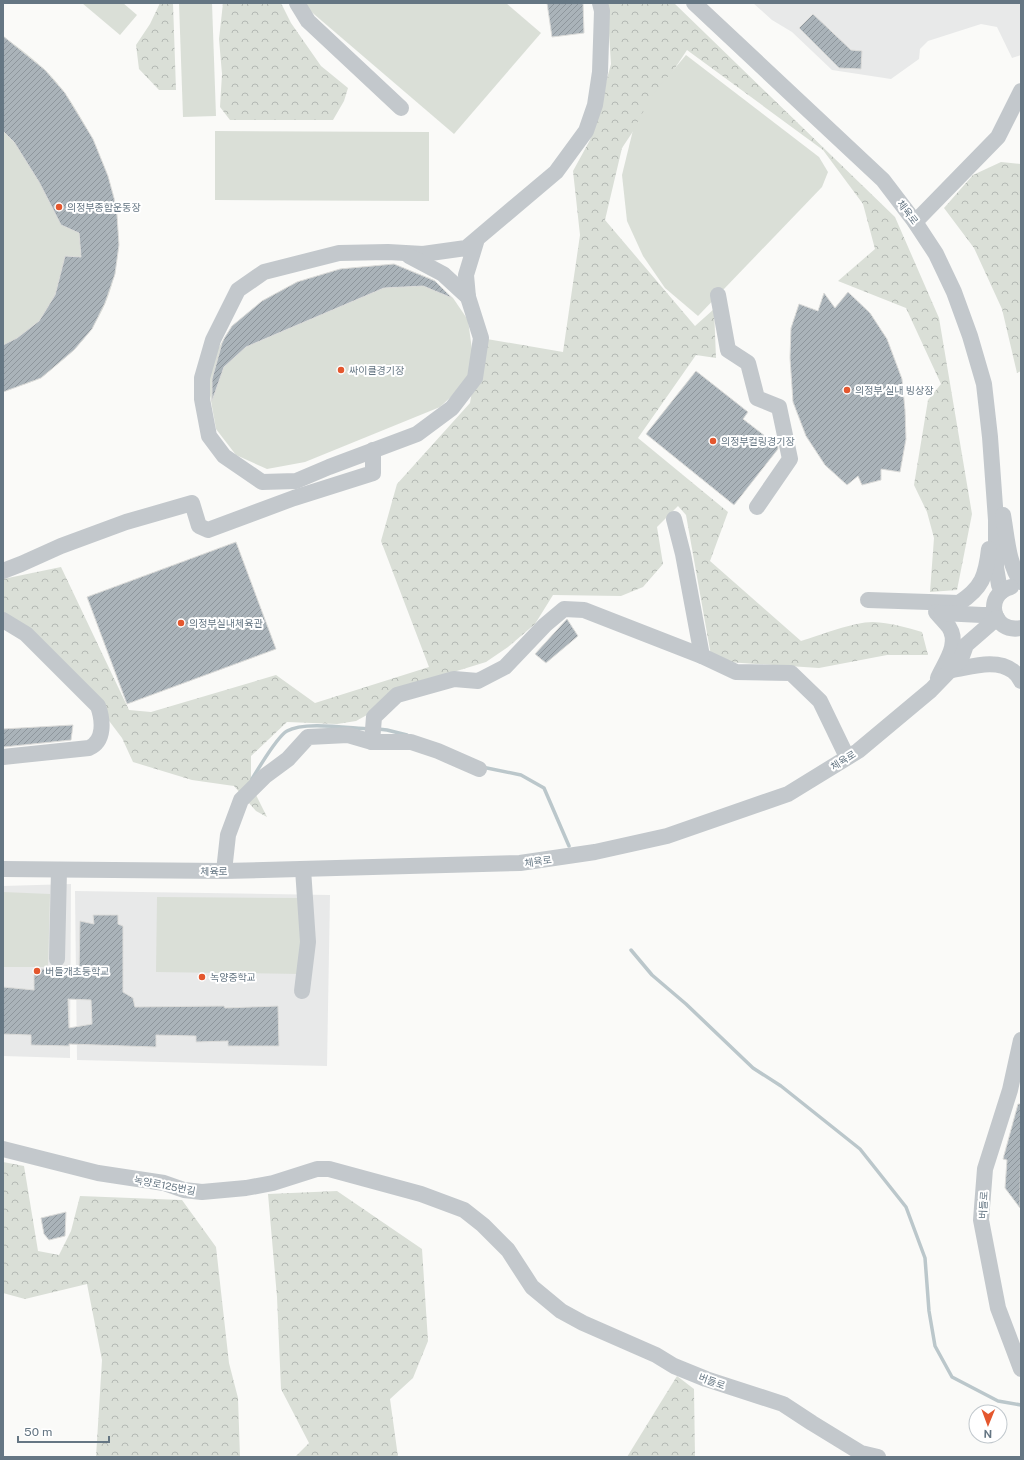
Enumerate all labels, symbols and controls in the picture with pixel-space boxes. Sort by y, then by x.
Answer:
street label: 체육로 [895,197,921,227]
place label: 의정부종합운동장 [67,201,141,213]
marker: 의정부종합운동장 [54,202,64,212]
place label: 싸이클경기장 [349,364,404,376]
marker: 싸이클경기장 [336,365,346,375]
place label: 의정부 실내 빙상장 [855,384,933,396]
marker: 의정부 실내 빙상장 [842,385,852,395]
place label: 의정부컬링경기장 [721,435,795,447]
marker: 의정부컬링경기장 [708,436,718,446]
place label: 의정부실내체육관 [189,617,263,629]
marker: 의정부실내체육관 [176,618,186,628]
street label: 체육로 [828,748,858,772]
street label: 체육로 [523,853,553,869]
street label: 체육로 [200,865,228,877]
place label: 버들개초등학교 [45,965,109,977]
marker: 버들개초등학교 [32,966,42,976]
place label: 녹양중학교 [210,971,256,983]
marker: 녹양중학교 [197,972,207,982]
street label: 녹양로125번길 [133,1173,197,1197]
street label: 버들로 [976,1191,990,1219]
street label: 버들로 [697,1371,727,1391]
north arrow [968,1404,1008,1444]
scale bar [18,1418,109,1444]
text: 50 m [24,1425,52,1439]
text: N [983,1428,992,1440]

